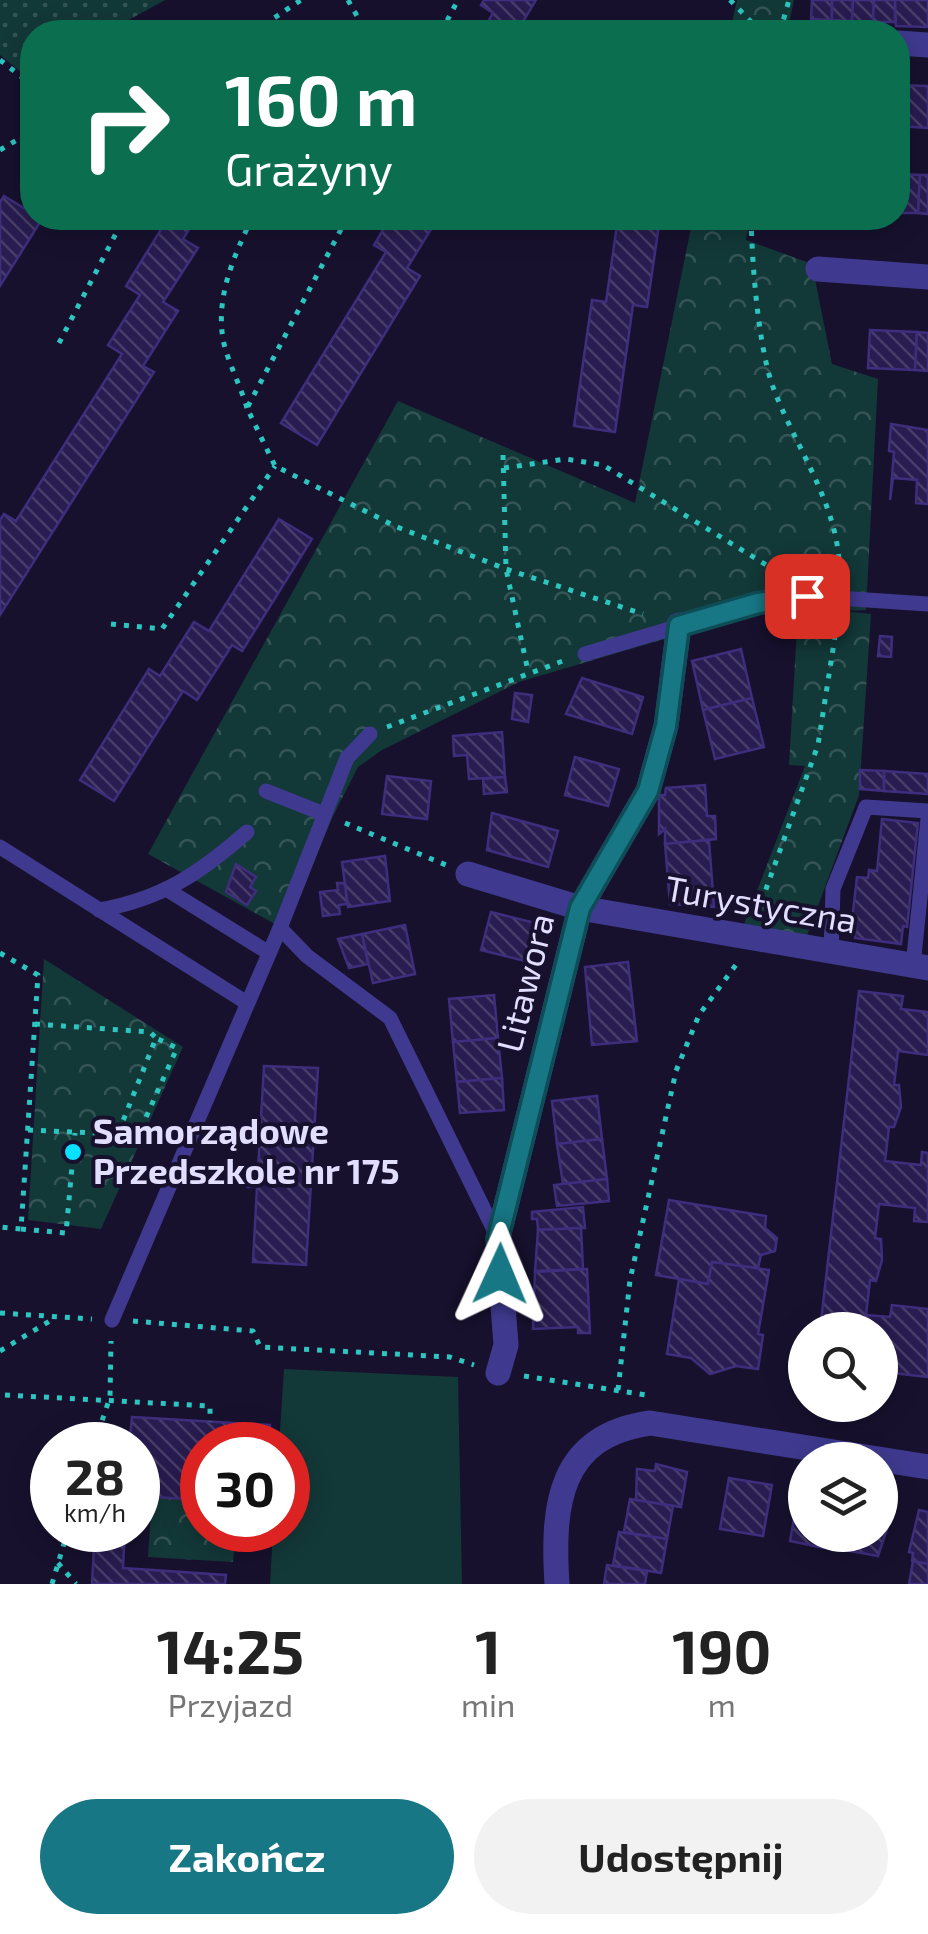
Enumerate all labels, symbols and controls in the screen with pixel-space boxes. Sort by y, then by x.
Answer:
text: 160 m [225,56,418,140]
icon: right [60,60,190,190]
text: Grażyny [225,141,393,195]
pin [765,554,850,639]
icon: arrive [780,569,835,624]
street label: Turystyczna [662,866,860,941]
street label: Litawora [487,909,562,1056]
place label: Samorządowe Przedszkole nr 175 [93,1109,400,1191]
marker: Samorządowe Przedszkole nr 175 [62,1141,84,1163]
position arrow [448,1222,552,1326]
map controls [788,1312,898,1552]
button: search [788,1312,898,1422]
speed limit sign: 30 [180,1422,310,1552]
button: layers [788,1442,898,1552]
text: 28 [65,1445,125,1505]
text: km/h [64,1497,126,1527]
text: 14:25 [157,1614,304,1686]
text: 1 [475,1614,501,1686]
text: 190 [672,1614,771,1686]
text: Przyjazd [168,1685,293,1723]
text: min [461,1685,515,1723]
text: m [708,1685,736,1723]
button: Zakończ [40,1799,454,1914]
button: Udostępnij [474,1799,888,1914]

